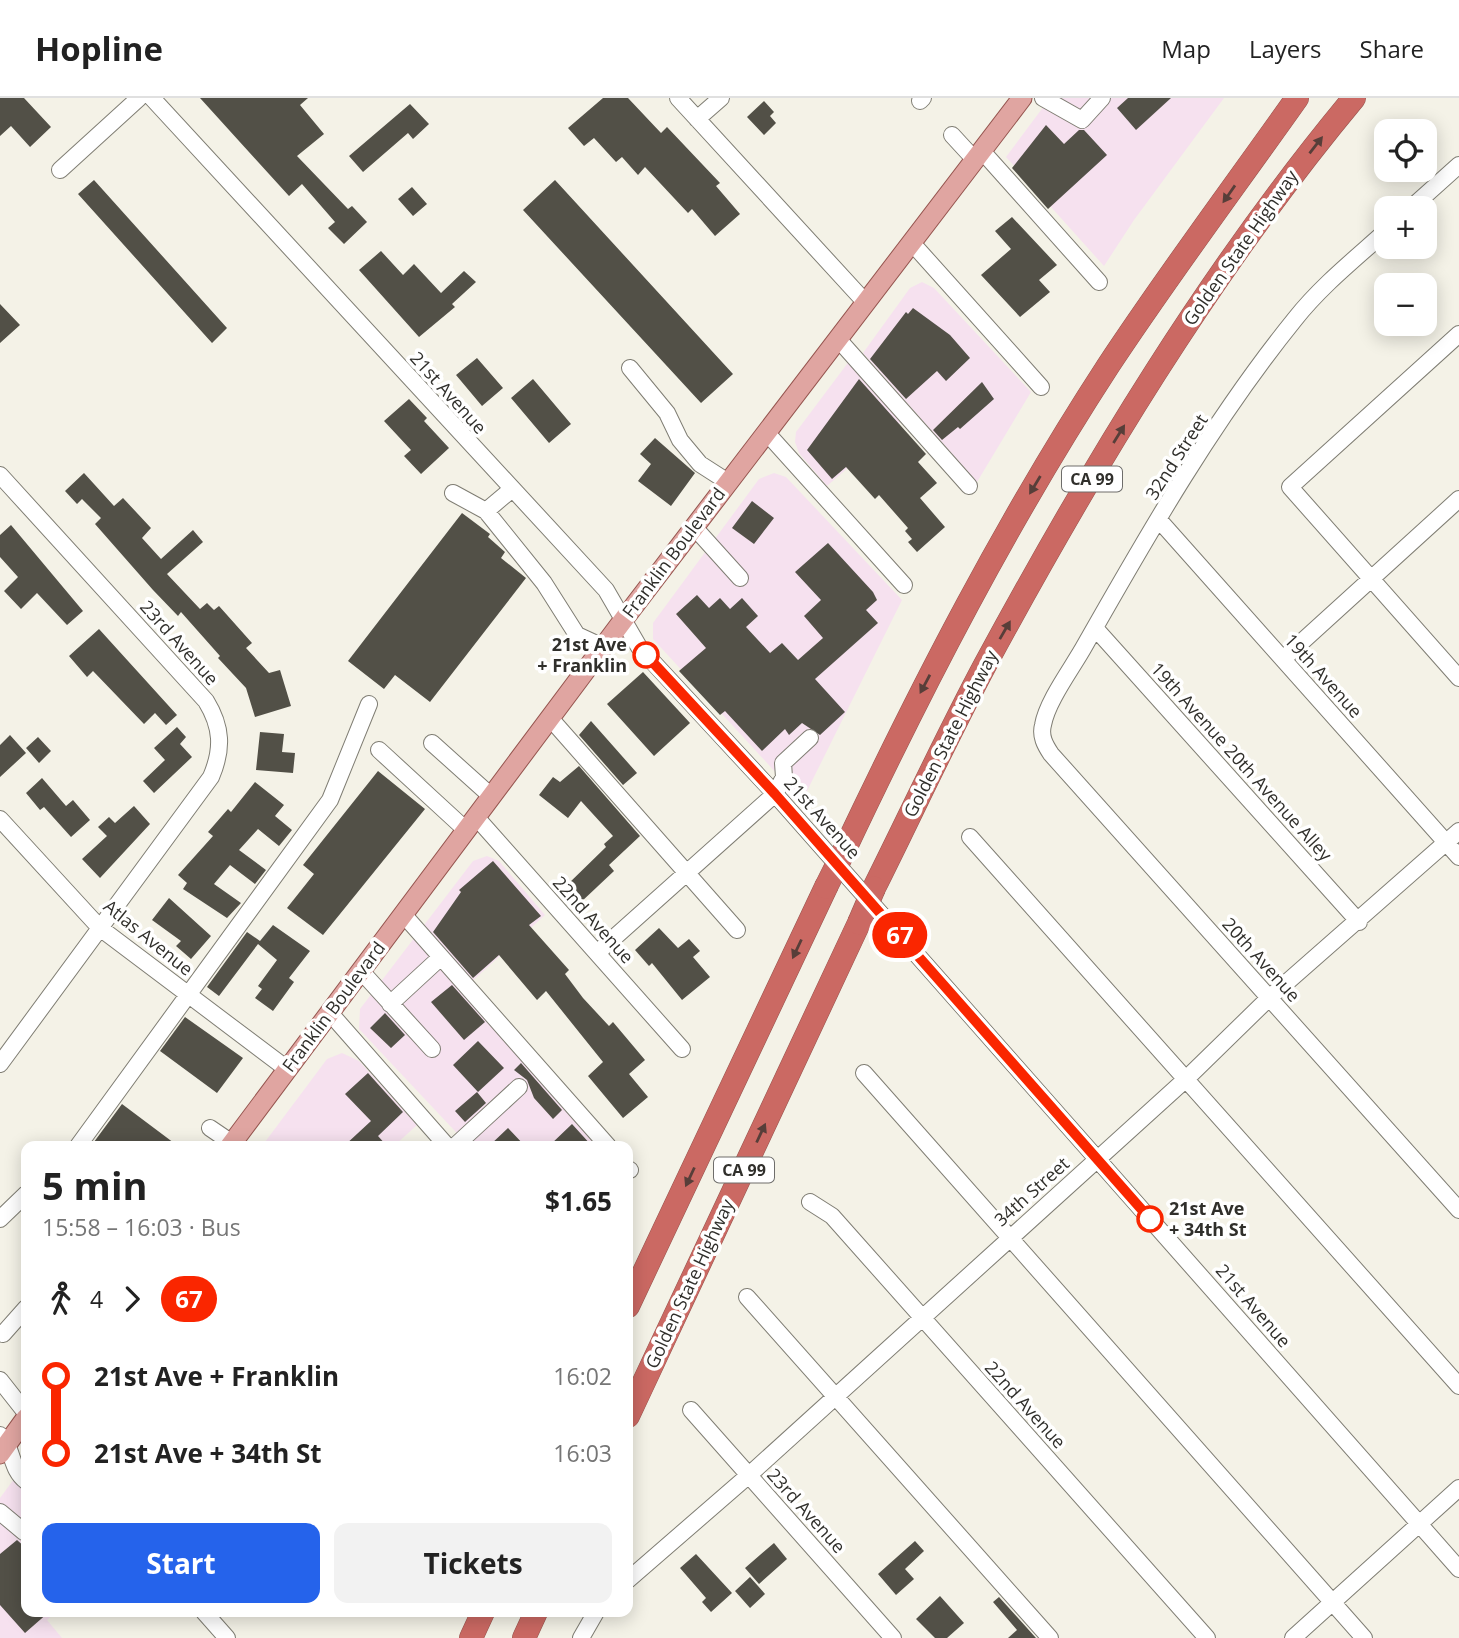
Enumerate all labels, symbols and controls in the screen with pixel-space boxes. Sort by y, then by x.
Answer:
text: Hopline [35,26,163,71]
text: Map [1161,32,1211,65]
text: Layers [1249,32,1322,65]
text: Share [1360,32,1424,65]
map controls [1374,119,1437,336]
button: locate [1374,119,1437,182]
one-way arrow [1308,136,1323,154]
street label: Golden State Highway [1177,164,1303,330]
one-way arrow [1222,185,1236,203]
button: + [1374,196,1437,259]
button: − [1374,273,1437,336]
street label: 21st Avenue [405,346,492,439]
street label: 32nd Street [1140,409,1213,504]
one-way arrow [1113,424,1126,444]
road number: CA 99 [1062,466,1122,492]
one-way arrow [1029,476,1042,495]
street label: Franklin Boulevard [616,482,730,623]
street label: 23rd Avenue [135,595,224,690]
one-way arrow [999,621,1011,640]
street label: 19th Avenue [1280,628,1368,723]
place label: 21st Ave + Franklin [537,632,627,677]
marker: 21st Ave + Franklin [633,642,659,668]
street label: Golden State Highway [898,645,1003,821]
street label: 19th Avenue 20th Avenue Alley [1146,657,1338,867]
one-way arrow [920,674,931,694]
street label: 21st Avenue [779,771,866,864]
street label: 22nd Avenue [548,870,639,968]
street label: Atlas Avenue [99,894,198,981]
line badge: 67 [869,912,932,958]
street label: 20th Avenue [1218,912,1306,1007]
text: 67 [886,918,914,951]
street label: Franklin Boulevard [276,936,390,1077]
one-way arrow [791,939,803,959]
one-way arrow [756,1122,767,1143]
street label: 34th Street [989,1151,1074,1231]
road number: CA 99 [714,1158,774,1182]
text: 5 min [42,1159,147,1211]
one-way arrow [684,1167,695,1187]
text: $1.65 [545,1183,612,1219]
street label: Golden State Highway [639,1194,739,1372]
place label: 21st Ave + 34th St [1169,1196,1247,1241]
marker: 21st Ave + 34th St [1137,1206,1163,1232]
text: 15:58 – 16:03 · Bus [42,1211,241,1243]
street label: 21st Avenue [1211,1259,1297,1352]
icon: walk [42,1280,80,1318]
icon: forward [113,1280,151,1318]
text: 67 [175,1282,203,1315]
text: 4 [90,1283,103,1315]
street label: 22nd Avenue [980,1355,1071,1453]
text: 21st Ave + Franklin [94,1358,339,1394]
text: 16:02 [553,1360,612,1392]
text: 21st Ave + 34th St [94,1435,322,1471]
text: 16:03 [553,1437,612,1469]
street label: 23rd Avenue [762,1463,851,1558]
button: Start [42,1523,320,1603]
button: Tickets [334,1523,612,1603]

